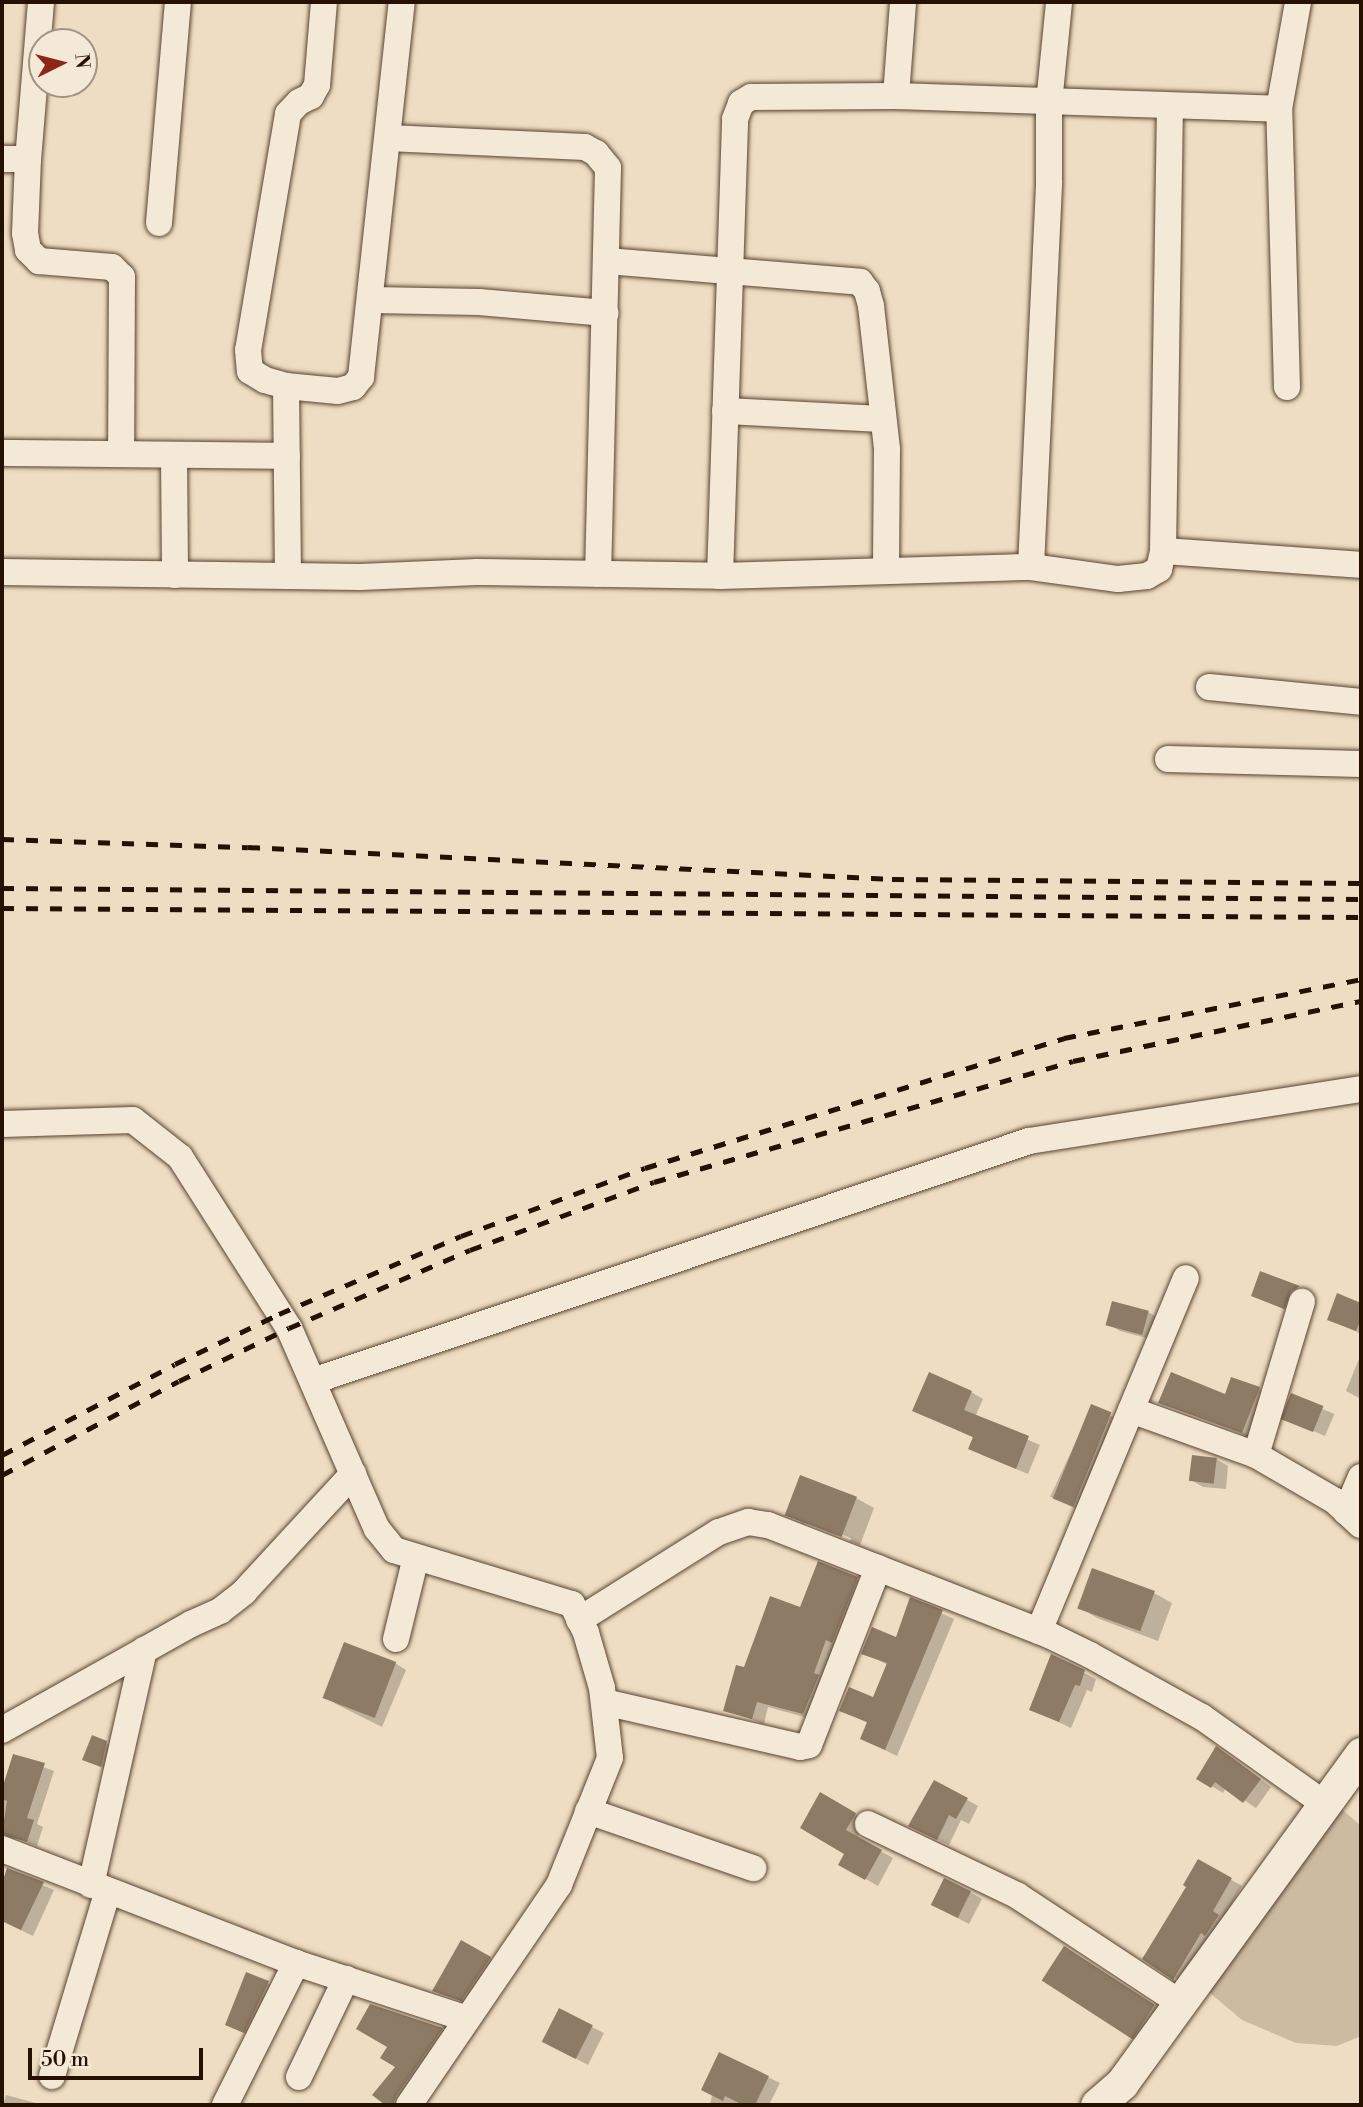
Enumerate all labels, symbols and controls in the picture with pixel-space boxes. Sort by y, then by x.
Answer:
north arrow [28,28,98,98]
text: N [69,52,95,70]
scale bar [32,2034,206,2078]
text: 50 m [41,2047,89,2073]

